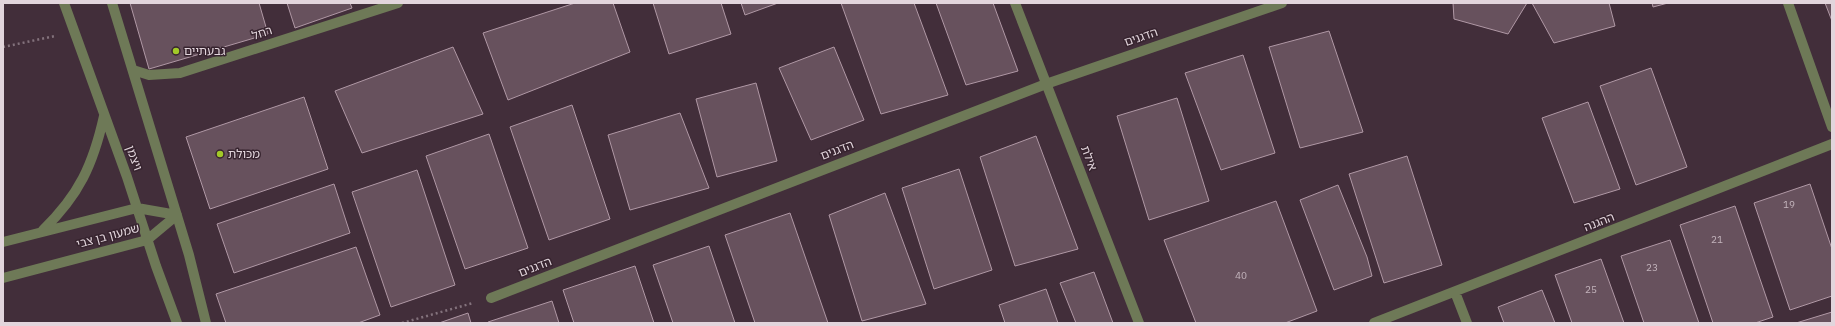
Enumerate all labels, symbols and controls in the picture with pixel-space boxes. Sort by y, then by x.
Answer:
street label: רחל [250,22,274,43]
street label: הדגנים [1122,24,1159,49]
place label: גבעתיים [184,43,226,58]
marker: גבעתיים [171,46,181,56]
street label: הדגנים [818,136,856,163]
street label: ויצמן [123,143,146,172]
street label: אילת [1078,143,1101,173]
place label: מכולת [228,146,260,161]
marker: מכולת [215,149,225,159]
house number: 19 [1783,198,1795,211]
street label: ההגנה [1581,209,1616,234]
street label: שמעון בן צבי [75,220,141,251]
house number: 21 [1711,233,1723,246]
street label: הדגנים [516,253,554,280]
house number: 23 [1646,261,1658,274]
house number: 40 [1235,269,1247,282]
house number: 25 [1585,283,1597,296]

